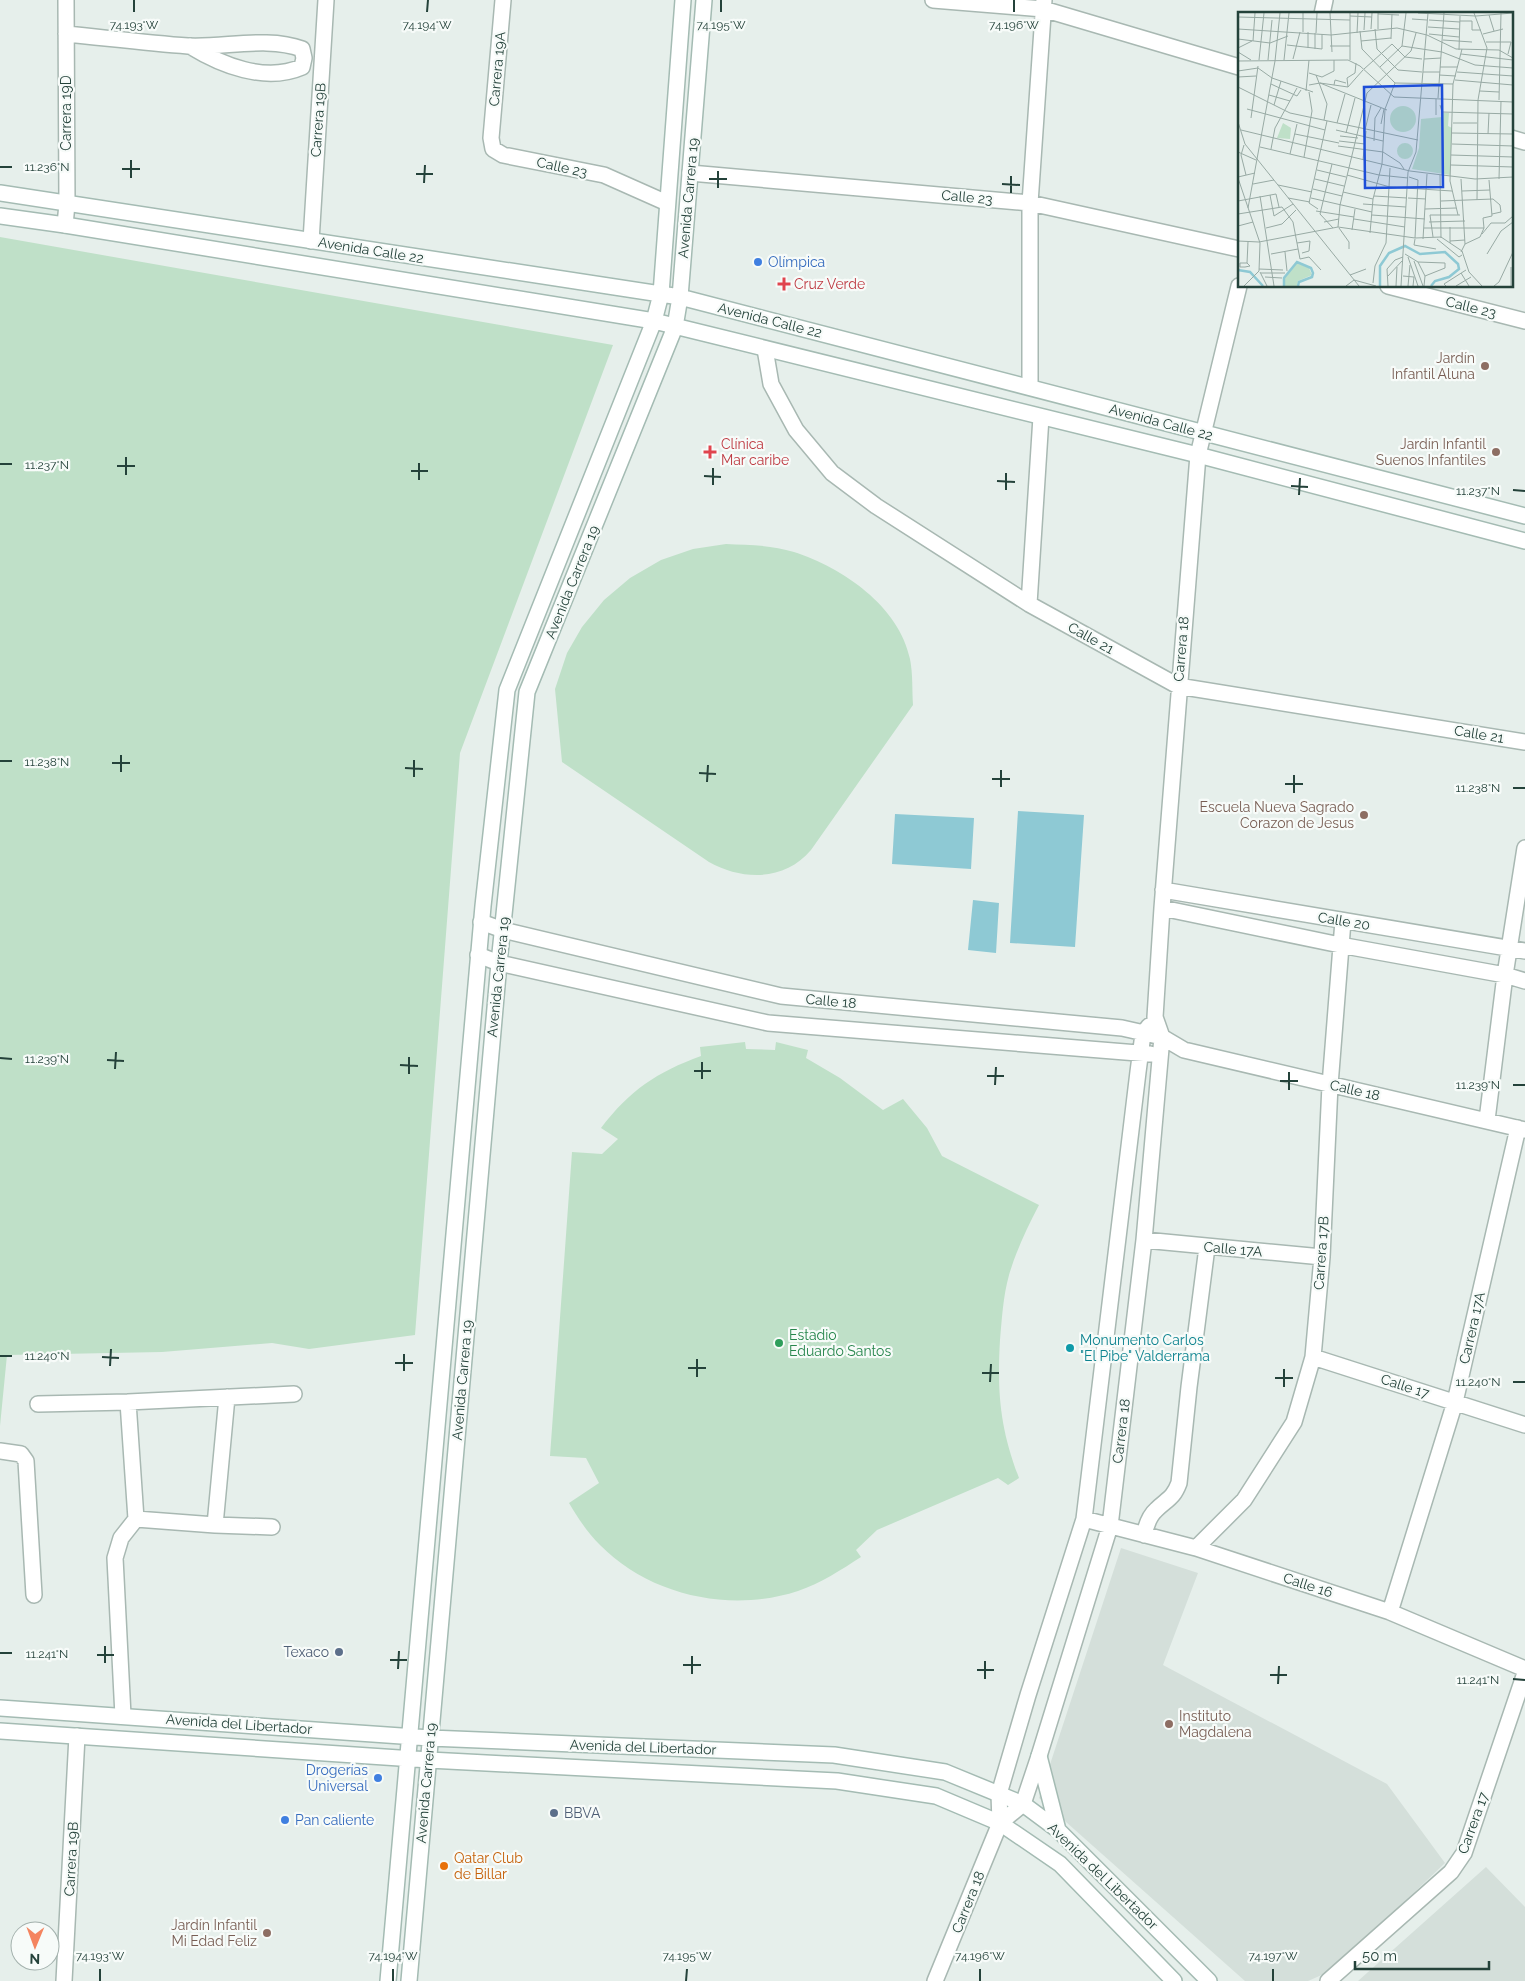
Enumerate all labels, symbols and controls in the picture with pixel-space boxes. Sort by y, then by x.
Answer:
inset map [1238,12,1512,288]
text: 74.193°W [110,18,159,32]
text: 74.194°W [403,18,452,32]
text: 74.195°W [696,18,746,32]
text: 74.196°W [989,18,1039,32]
street label: Carrera 19A [486,31,508,107]
street label: Carrera 19D [58,75,74,151]
street label: Carrera 19B [307,82,329,158]
street label: Avenida Carrera 19 [675,137,701,259]
street label: Calle 23 [535,154,589,180]
text: 11.236°N [25,160,69,174]
street label: Calle 23 [941,187,993,207]
street label: Avenida Calle 22 [317,234,425,266]
place label: Olímpica [768,254,825,270]
marker: Olímpica [752,256,764,268]
place label: Cruz Verde [794,276,865,292]
marker: Cruz Verde [778,278,790,290]
street label: Calle 23 [1444,293,1498,321]
street label: Avenida Calle 22 [716,299,824,341]
place label: Jardín Infantil Aluna [1391,350,1475,382]
marker: Jardín Infantil Aluna [1479,360,1491,372]
street label: Avenida Calle 22 [1107,400,1215,444]
place label: Clínica Mar caribe [721,436,789,468]
place label: Jardín Infantil Suenos Infantiles [1376,436,1486,468]
marker: Clínica Mar caribe [703,445,717,459]
marker: Jardín Infantil Suenos Infantiles [1490,446,1502,458]
text: 11.237°N [25,458,69,472]
text: 11.237°N [1456,484,1500,498]
street label: Avenida Carrera 19 [542,523,602,641]
street label: Carrera 18 [1170,616,1192,682]
street label: Calle 21 [1065,619,1117,657]
street label: Calle 21 [1453,722,1505,746]
text: 11.238°N [25,755,69,769]
text: 11.238°N [1456,781,1500,795]
place label: Escuela Nueva Sagrado Corazon de Jesus [1200,799,1354,831]
marker: Escuela Nueva Sagrado Corazon de Jesus [1358,809,1370,821]
street label: Calle 20 [1317,909,1371,933]
street label: Avenida Carrera 19 [484,916,512,1038]
street label: Calle 18 [805,991,857,1011]
text: 11.239°N [25,1052,69,1066]
street label: Calle 18 [1328,1076,1382,1104]
text: 11.239°N [1456,1078,1500,1092]
street label: Carrera 17B [1310,1216,1332,1290]
street label: Calle 17A [1203,1238,1264,1260]
street label: Carrera 17A [1456,1290,1488,1366]
street label: Avenida Carrera 19 [449,1319,475,1441]
place label: Estadio Eduardo Santos [789,1327,891,1359]
place label: Monumento Carlos "El Pibe" Valderrama [1080,1332,1210,1364]
marker: Estadio Eduardo Santos [773,1337,785,1349]
marker: Monumento Carlos "El Pibe" Valderrama [1064,1342,1076,1354]
text: 11.240°N [25,1349,69,1363]
street label: Calle 17 [1379,1371,1432,1401]
text: 11.240°N [1456,1375,1500,1389]
street label: Carrera 18 [1109,1398,1133,1464]
street label: Calle 16 [1281,1569,1335,1601]
place label: Texaco [284,1644,329,1660]
marker: Texaco [333,1646,345,1658]
text: 11.241°N [26,1647,68,1661]
text: 11.241°N [1457,1673,1499,1687]
place label: Instituto Magdalena [1179,1708,1252,1740]
street label: Avenida del Libertador [165,1711,313,1737]
marker: Instituto Magdalena [1163,1718,1175,1730]
street label: Avenida Carrera 19 [413,1722,439,1844]
street label: Avenida del Libertador [569,1736,717,1758]
place label: Drogerías Universal [306,1762,368,1794]
marker: Drogerías Universal [372,1772,384,1784]
street label: Carrera 17 [1454,1789,1492,1856]
place label: BBVA [564,1805,601,1821]
marker: BBVA [548,1807,560,1819]
place label: Pan caliente [295,1812,374,1828]
marker: Pan caliente [279,1814,291,1826]
street label: Avenida del Libertador [1045,1819,1161,1933]
street label: Carrera 19B [61,1821,81,1897]
place label: Qatar Club de Billar [454,1850,523,1882]
marker: Qatar Club de Billar [438,1860,450,1872]
street label: Carrera 18 [948,1869,988,1935]
place label: Jardín Infantil Mi Edad Feliz [171,1917,257,1949]
north arrow [10,1921,60,1971]
marker: Jardín Infantil Mi Edad Feliz [261,1927,273,1939]
scale bar [1355,1938,1489,1970]
text: 50 m [1362,1947,1397,1965]
text: 74.193°W [76,1949,125,1963]
text: 74.194°W [369,1949,418,1963]
text: 74.195°W [662,1949,712,1963]
text: 74.196°W [955,1949,1005,1963]
text: 74.197°W [1249,1949,1298,1963]
text: N [29,1951,40,1967]

